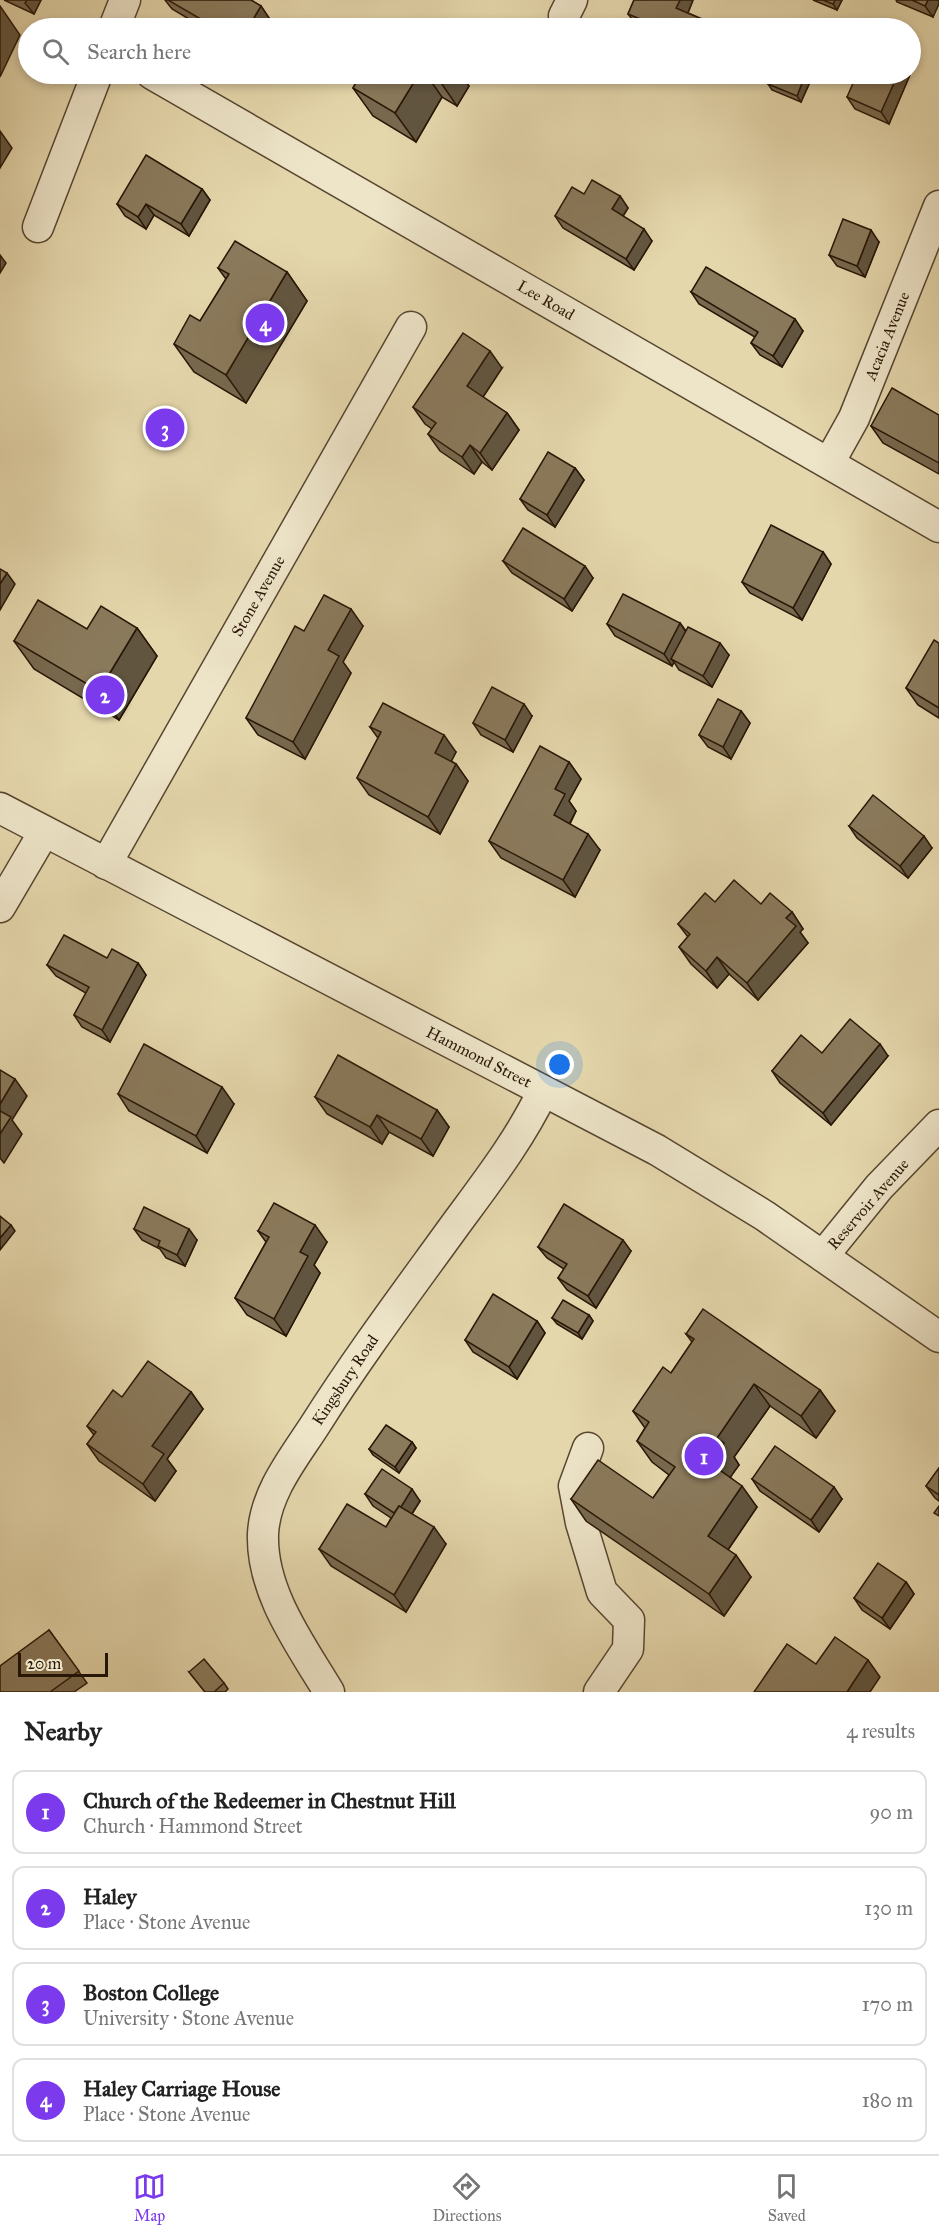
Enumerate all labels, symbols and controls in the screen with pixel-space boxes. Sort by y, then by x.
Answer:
search box [18,18,921,84]
icon: search [39,35,72,68]
text: Search here [87,38,191,65]
street label: Lee Road [514,276,578,324]
street label: Acacia Avenue [860,289,913,384]
pin: 4 [246,300,284,346]
pin: 3 [146,406,184,450]
street label: Stone Avenue [227,552,289,640]
pin: 2 [86,672,124,718]
street label: Hammond Street [423,1022,535,1092]
your location [545,1050,574,1079]
street label: Reservoir Avenue [823,1154,913,1253]
street label: Kingsbury Road [308,1331,383,1429]
pin: 1 [684,1434,724,1478]
scale bar [18,1650,108,1678]
text: 20 m [27,1654,61,1673]
text: Nearby [24,1715,102,1747]
text: 4 results [846,1719,915,1743]
text: Church of the Redeemer in Chestnut Hill [83,1787,456,1814]
text: 1 [42,1800,49,1824]
text: 90 m [870,1800,913,1824]
text: Church · Hammond Street [83,1814,303,1838]
text: Haley [83,1883,137,1910]
text: 2 [41,1896,50,1920]
text: 130 m [864,1896,913,1920]
text: Place · Stone Avenue [83,1910,250,1934]
text: Boston College [83,1979,219,2006]
text: 3 [42,1992,50,2016]
text: 170 m [862,1992,913,2016]
text: University · Stone Avenue [83,2006,294,2030]
text: Haley Carriage House [83,2075,281,2102]
text: 4 [40,2088,51,2112]
text: 180 m [862,2088,913,2112]
text: Place · Stone Avenue [83,2102,250,2126]
tab: Map [133,2170,166,2225]
tab: Directions [432,2170,501,2225]
tab: Saved [768,2170,806,2225]

